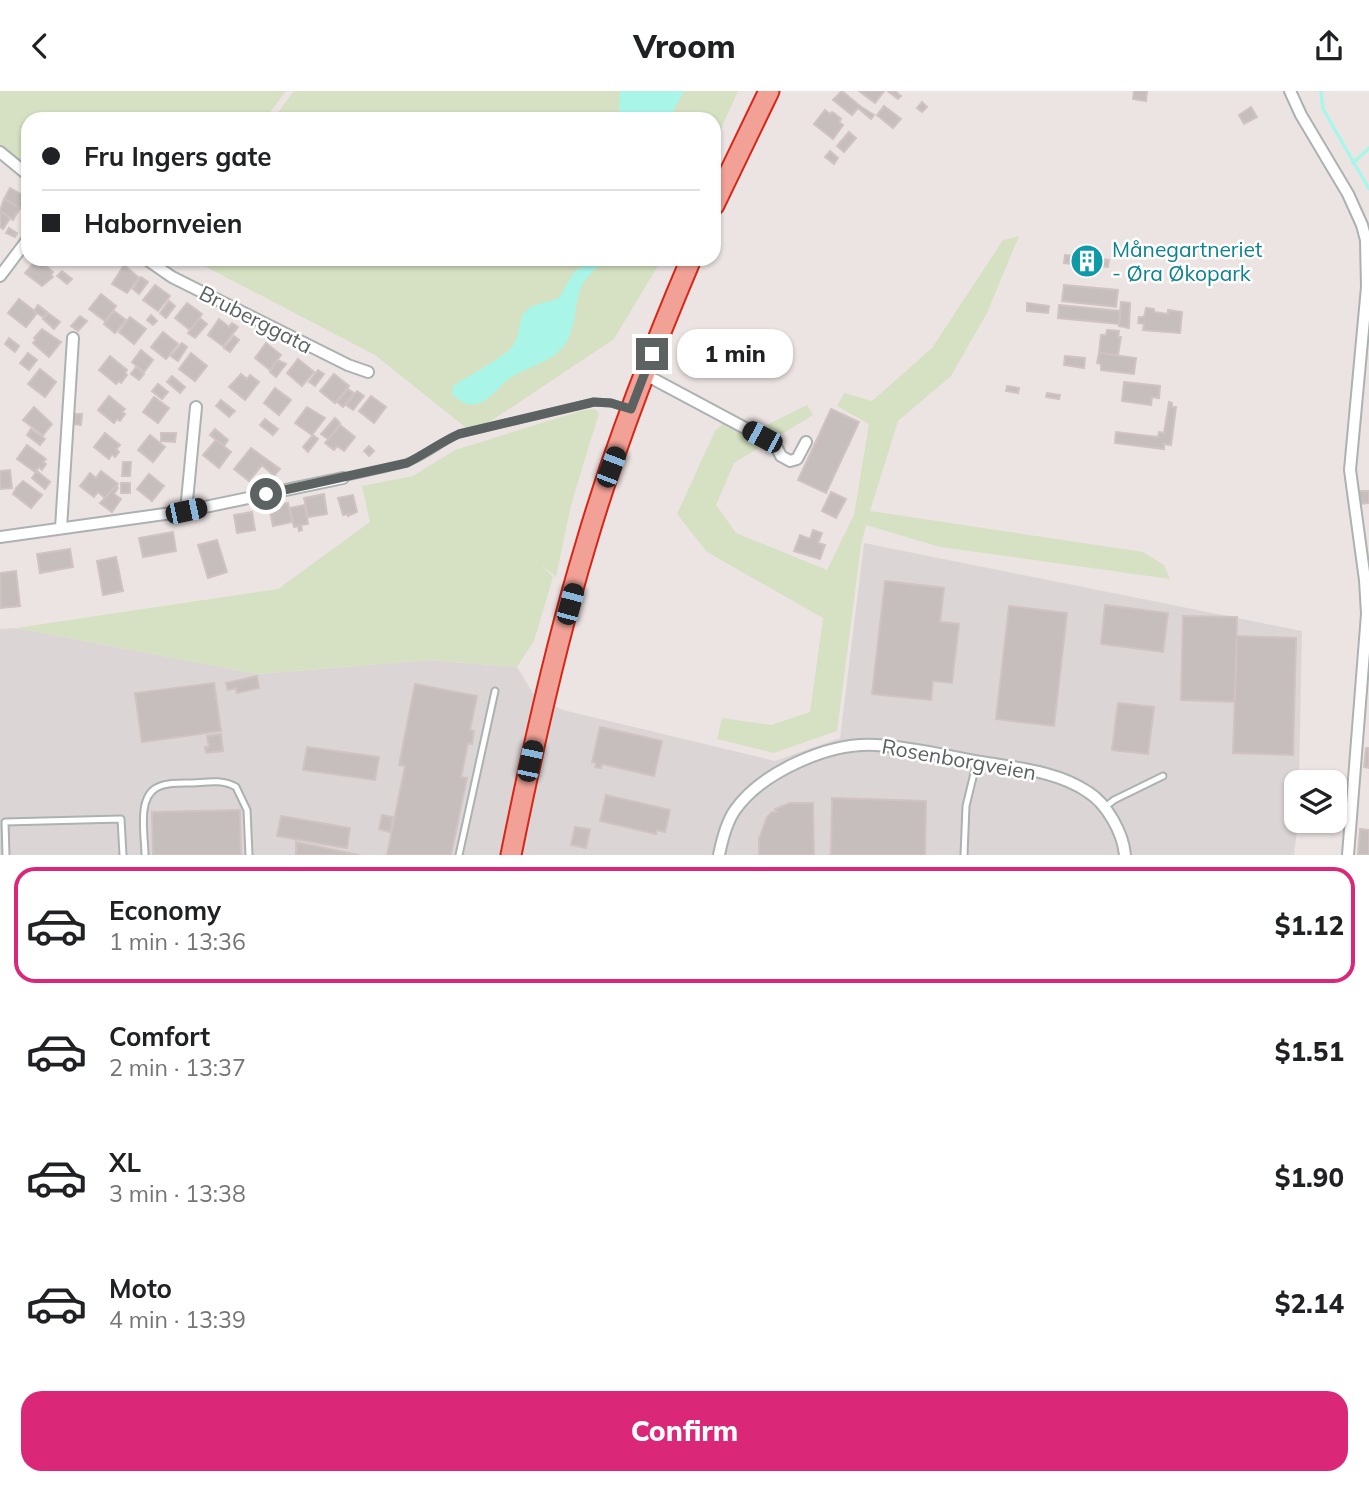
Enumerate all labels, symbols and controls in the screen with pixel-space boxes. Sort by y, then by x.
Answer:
text: Vroom [633,26,736,66]
icon: back [21,27,59,65]
icon: share [1310,27,1348,65]
text: Fru Ingers gate [84,140,271,173]
text: Habornveien [84,207,242,240]
place label: Månegartneriet - Øra Økopark [1112,236,1262,286]
building icon: Månegartneriet - Øra Økopark [1068,242,1106,280]
street label: Bruberggata [195,279,317,359]
callout: 1 min [676,329,792,379]
route end [636,338,668,370]
text: 1 min [704,339,766,368]
car [739,418,786,456]
car [594,444,629,490]
route start [250,478,282,510]
car [164,496,209,526]
car [555,581,586,627]
street label: Rosenborgveien [880,733,1038,785]
car [516,738,545,784]
map controls [1284,770,1347,833]
button: layers [1284,770,1347,833]
icon: car [25,894,88,957]
text: Economy [109,894,221,927]
text: $1.12 [1275,909,1344,942]
text: 1 min · 13:36 [109,927,246,956]
icon: car [25,1020,88,1083]
text: Comfort [109,1020,210,1053]
text: $1.51 [1275,1035,1344,1068]
text: 2 min · 13:37 [109,1053,246,1082]
icon: car [25,1146,88,1209]
text: XL [109,1146,141,1179]
text: $1.90 [1275,1161,1344,1194]
text: 3 min · 13:38 [109,1179,246,1208]
icon: car [25,1272,88,1335]
text: Moto [109,1272,172,1305]
text: $2.14 [1275,1287,1344,1320]
text: 4 min · 13:39 [109,1305,246,1334]
button: Confirm [21,1391,1348,1471]

